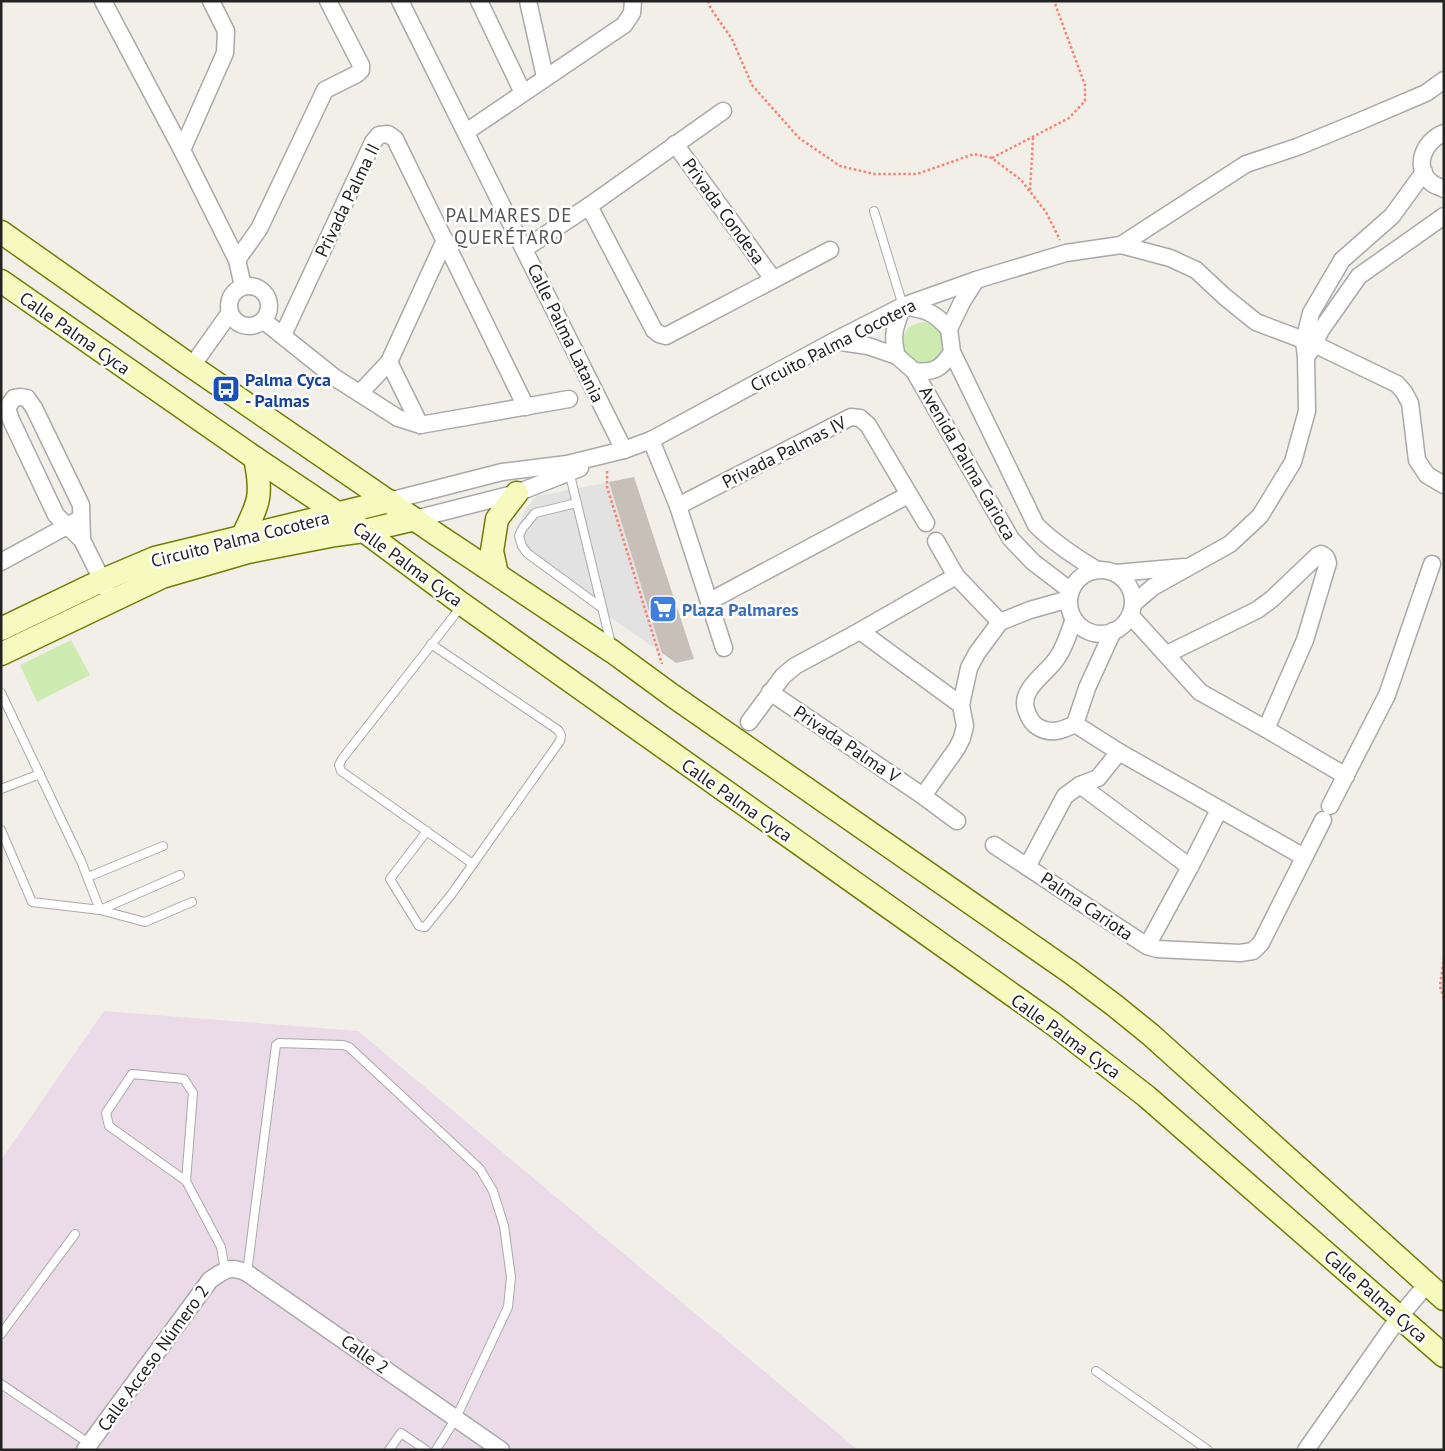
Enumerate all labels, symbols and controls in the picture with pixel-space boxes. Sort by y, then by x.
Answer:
street label: Privada Palma II [310,139,384,261]
street label: Privada Condesa [678,153,770,269]
district label: PALMARES DE QUERÉTARO [446,203,572,249]
street label: Calle Palma Latania [522,260,610,406]
street label: Calle Palma Cyca [15,286,135,380]
street label: Circuito Palma Cocotera [746,293,920,397]
place label: Palma Cyca - Palmas [245,368,331,412]
bus stop icon: Palma Cyca - Palmas [211,374,241,404]
street label: Avenida Palma Carioca [915,382,1021,544]
street label: Privada Palmas IV [718,410,851,493]
street label: Circuito Palma Cocotera [148,506,332,572]
street label: Calle Palma Cyca [349,516,467,612]
supermarket icon: Plaza Palmares [648,594,678,624]
place label: Plaza Palmares [682,598,799,621]
street label: Privada Palma V [790,700,905,788]
street label: Calle Palma Cyca [677,753,797,847]
street label: Palma Cariota [1036,867,1138,945]
street label: Calle Palma Cyca [1007,988,1125,1084]
street label: Calle Palma Cyca [1319,1245,1433,1347]
street label: Calle Acceso Número 2 [92,1280,214,1436]
street label: Calle 2 [337,1329,393,1379]

